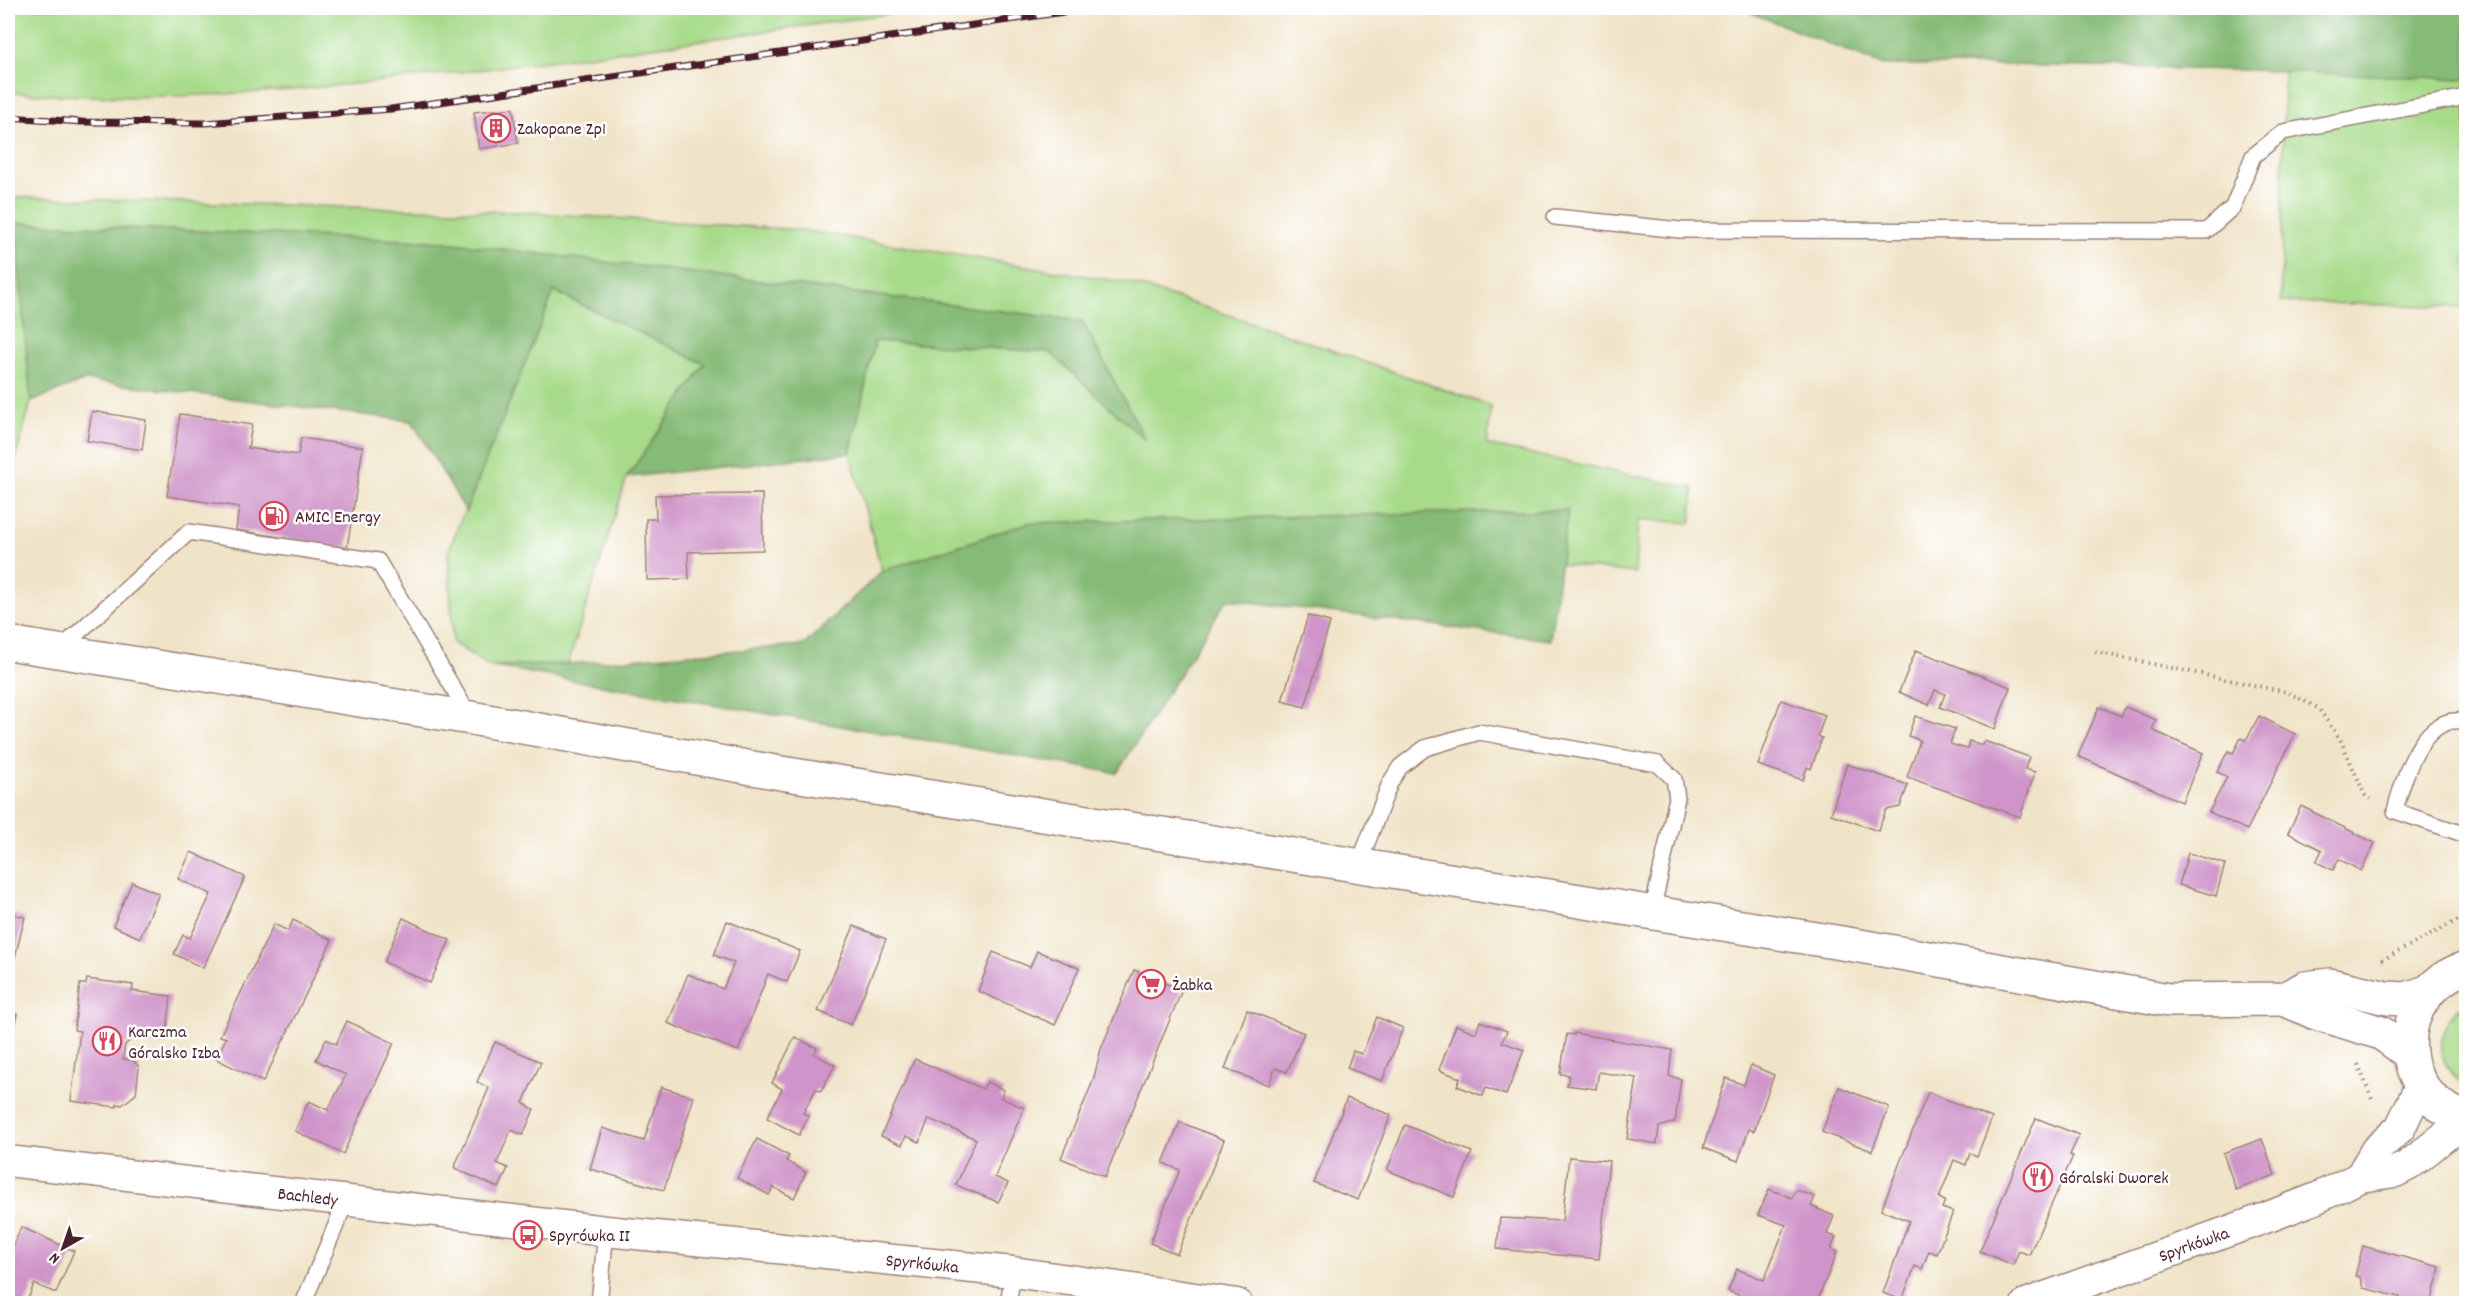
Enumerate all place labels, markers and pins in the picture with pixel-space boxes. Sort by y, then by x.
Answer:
building icon: Zakopane Zp1 [480,112,512,144]
place label: Zakopane Zp1 [517,118,606,143]
fuel station icon: AMIC Energy [258,500,290,532]
place label: AMIC Energy [295,506,381,531]
supermarket icon: Żabka [1135,968,1167,1000]
place label: Żabka [1172,974,1213,999]
place label: Karczma Góralsko Izba [128,1021,221,1067]
restaurant icon: Karczma Góralsko Izba [91,1025,123,1057]
restaurant icon: Góralski Dworek [2022,1161,2054,1193]
place label: Góralski Dworek [2059,1167,2169,1192]
bus stop icon: Spyrówka II [512,1219,544,1251]
place label: Spyrówka II [549,1225,630,1250]

